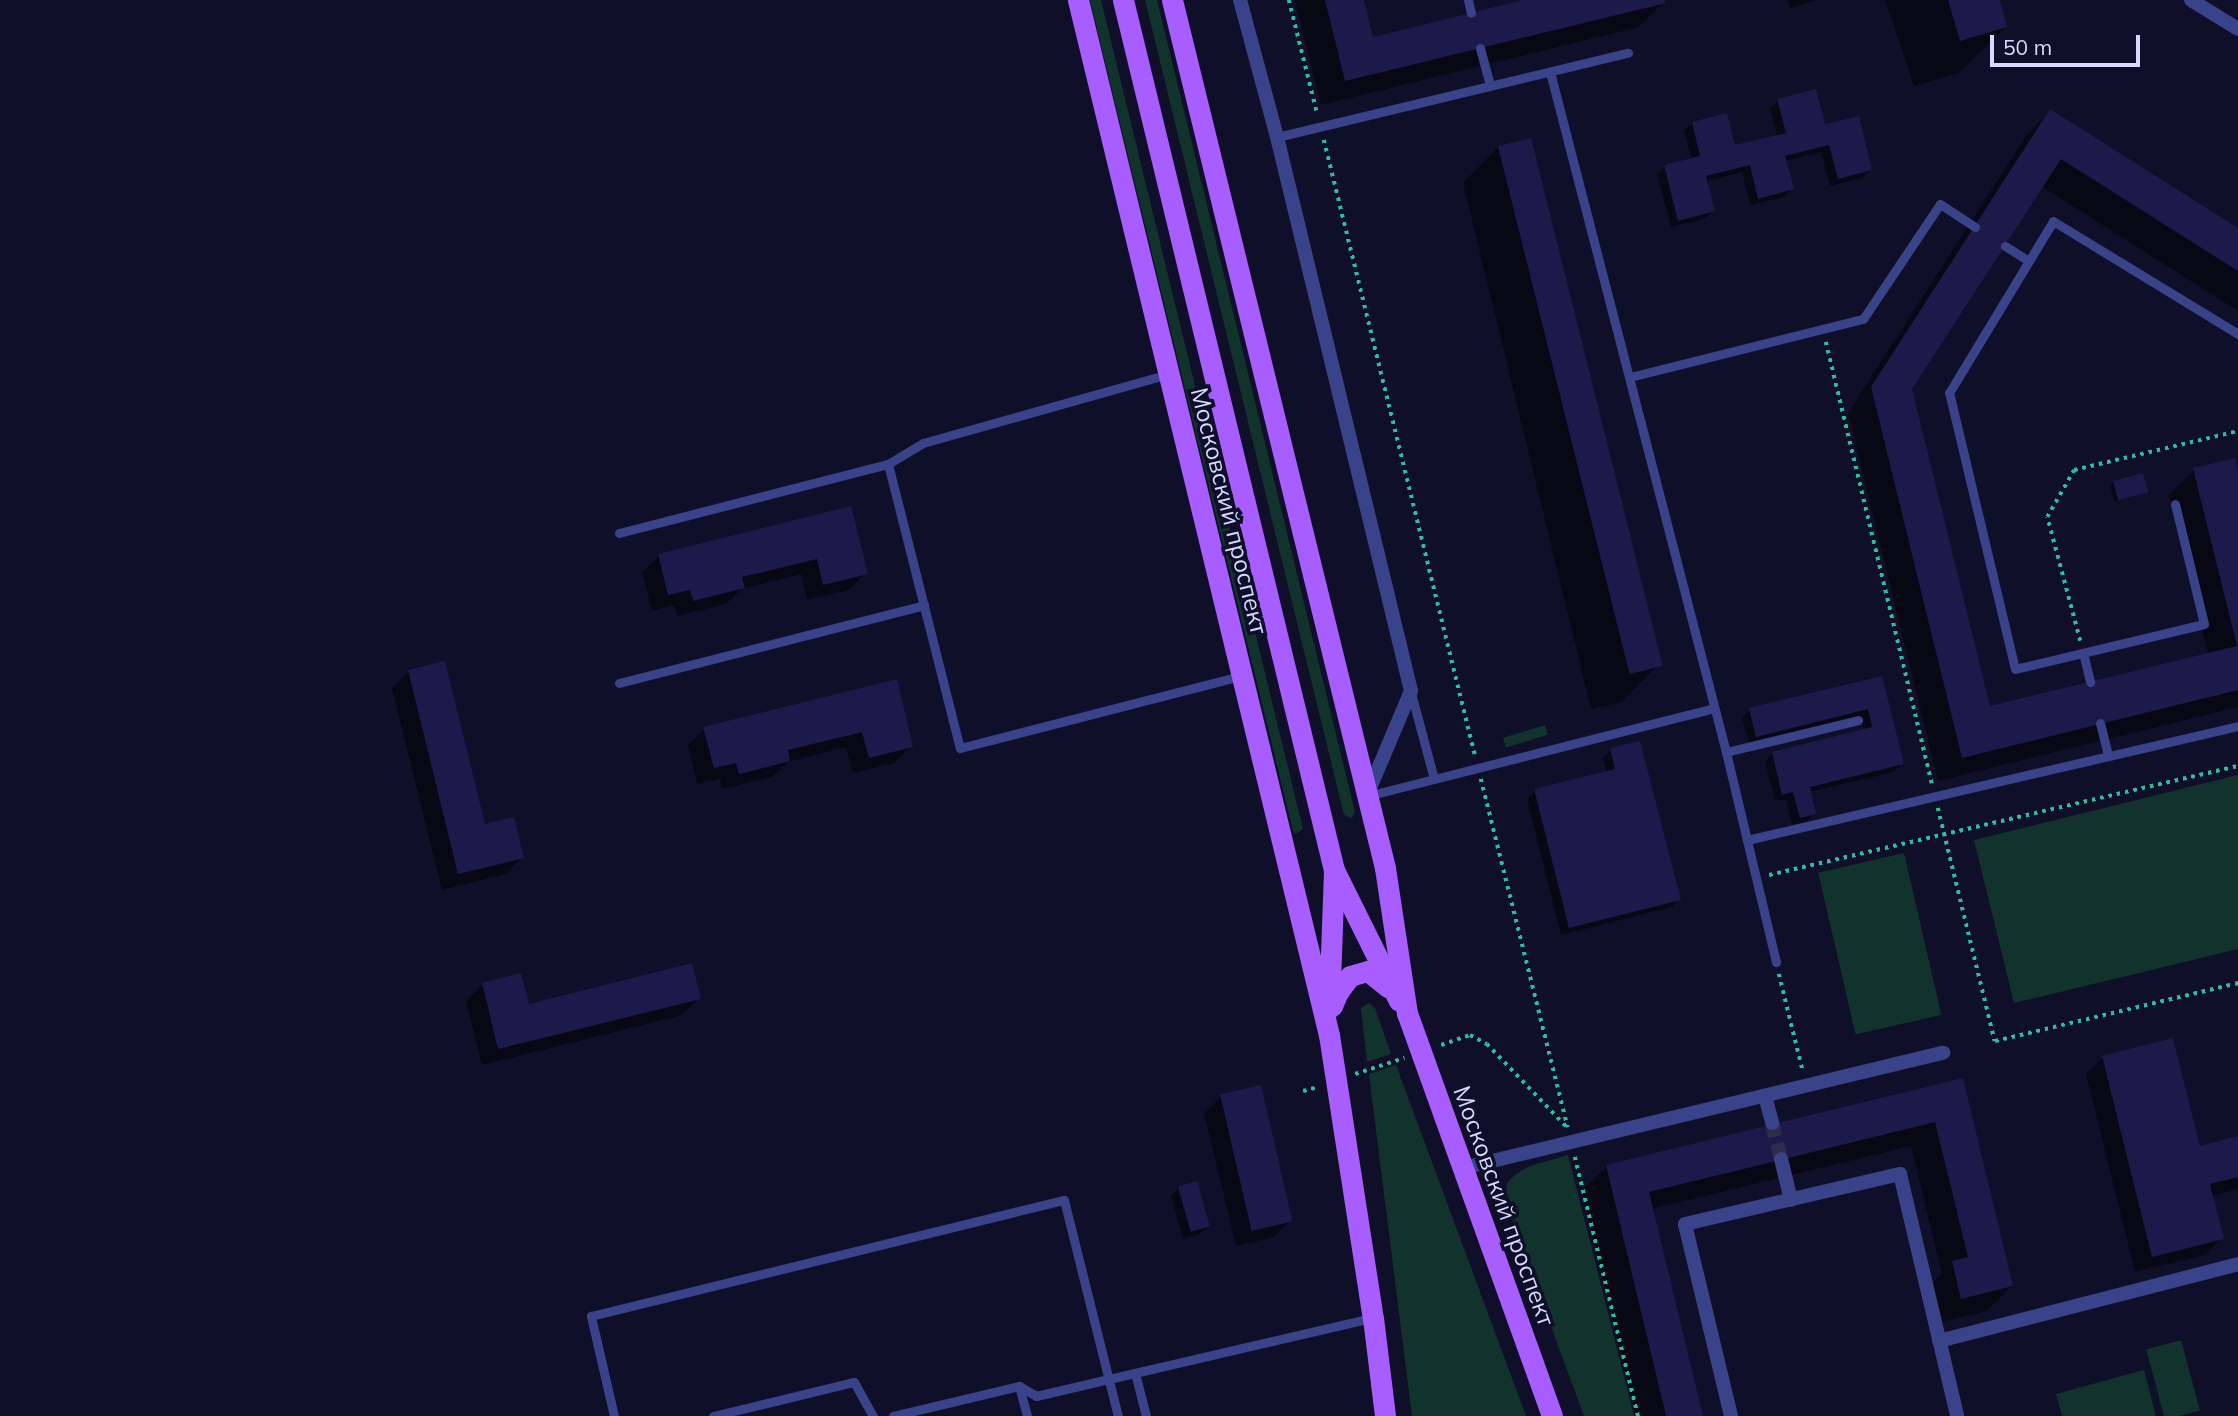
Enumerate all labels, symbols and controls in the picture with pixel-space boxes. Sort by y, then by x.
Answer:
scale bar [1993,21,2144,65]
text: 50 m [2003,34,2052,60]
street label: Московский проспект [1184,385,1274,637]
street label: Московский проспект [1447,1082,1561,1330]

